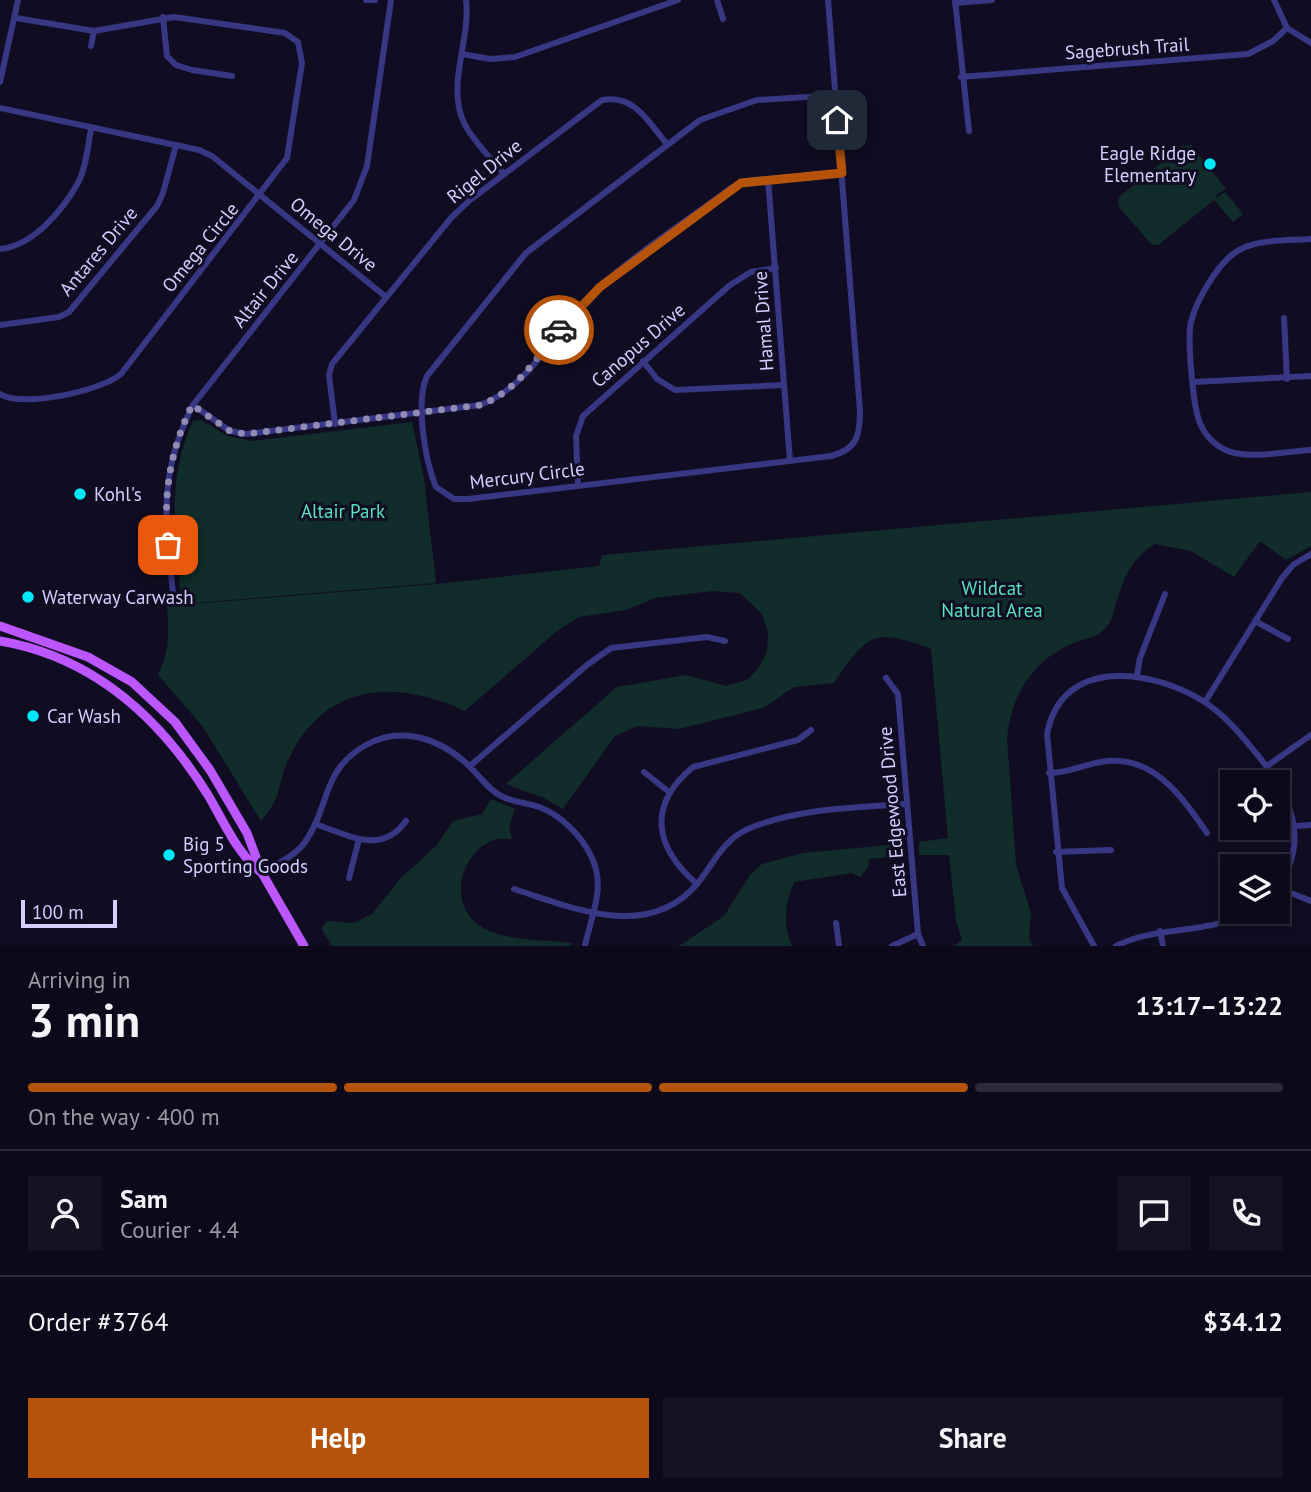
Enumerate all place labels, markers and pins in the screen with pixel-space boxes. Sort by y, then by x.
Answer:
pin [807,90,867,150]
place label: Eagle Ridge Elementary [1099,141,1196,187]
marker: Eagle Ridge Elementary [1202,156,1218,172]
place label: Kohl's [94,482,142,506]
marker: Kohl's [72,486,88,502]
pin [138,515,198,575]
place label: Waterway Carwash [42,585,194,609]
marker: Waterway Carwash [20,589,36,605]
place label: Car Wash [47,704,121,728]
marker: Car Wash [25,708,41,724]
place label: Big 5 Sporting Goods [183,832,308,878]
marker: Big 5 Sporting Goods [161,847,177,863]

